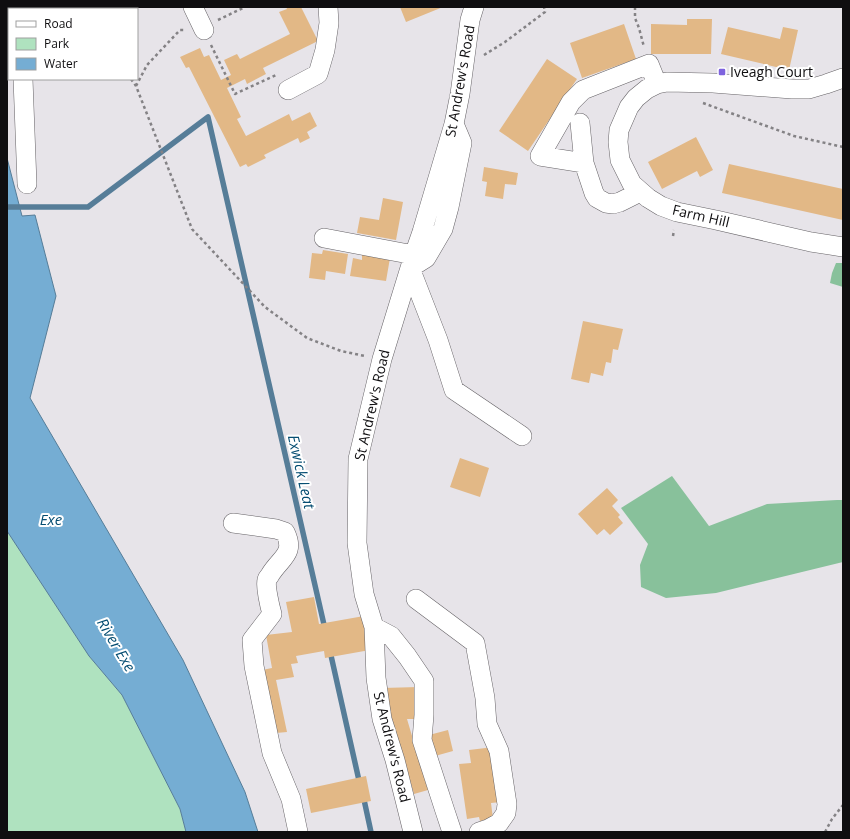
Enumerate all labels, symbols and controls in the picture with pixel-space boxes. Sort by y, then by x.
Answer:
legend [8,8,138,80]
text: Road [44,15,73,32]
street label: St Andrew's Road [440,23,479,138]
text: Park [44,35,70,52]
text: Water [44,55,78,72]
place label: Iveagh Court [730,62,813,81]
marker: Iveagh Court [717,67,727,77]
street label: Farm Hill [671,200,732,231]
street label: St Andrew's Road [349,347,394,462]
water label: Exwick Leat [284,433,320,512]
water label: Exe [40,509,63,529]
water label: River Exe [93,614,141,675]
street label: St Andrew's Road [370,690,415,804]

